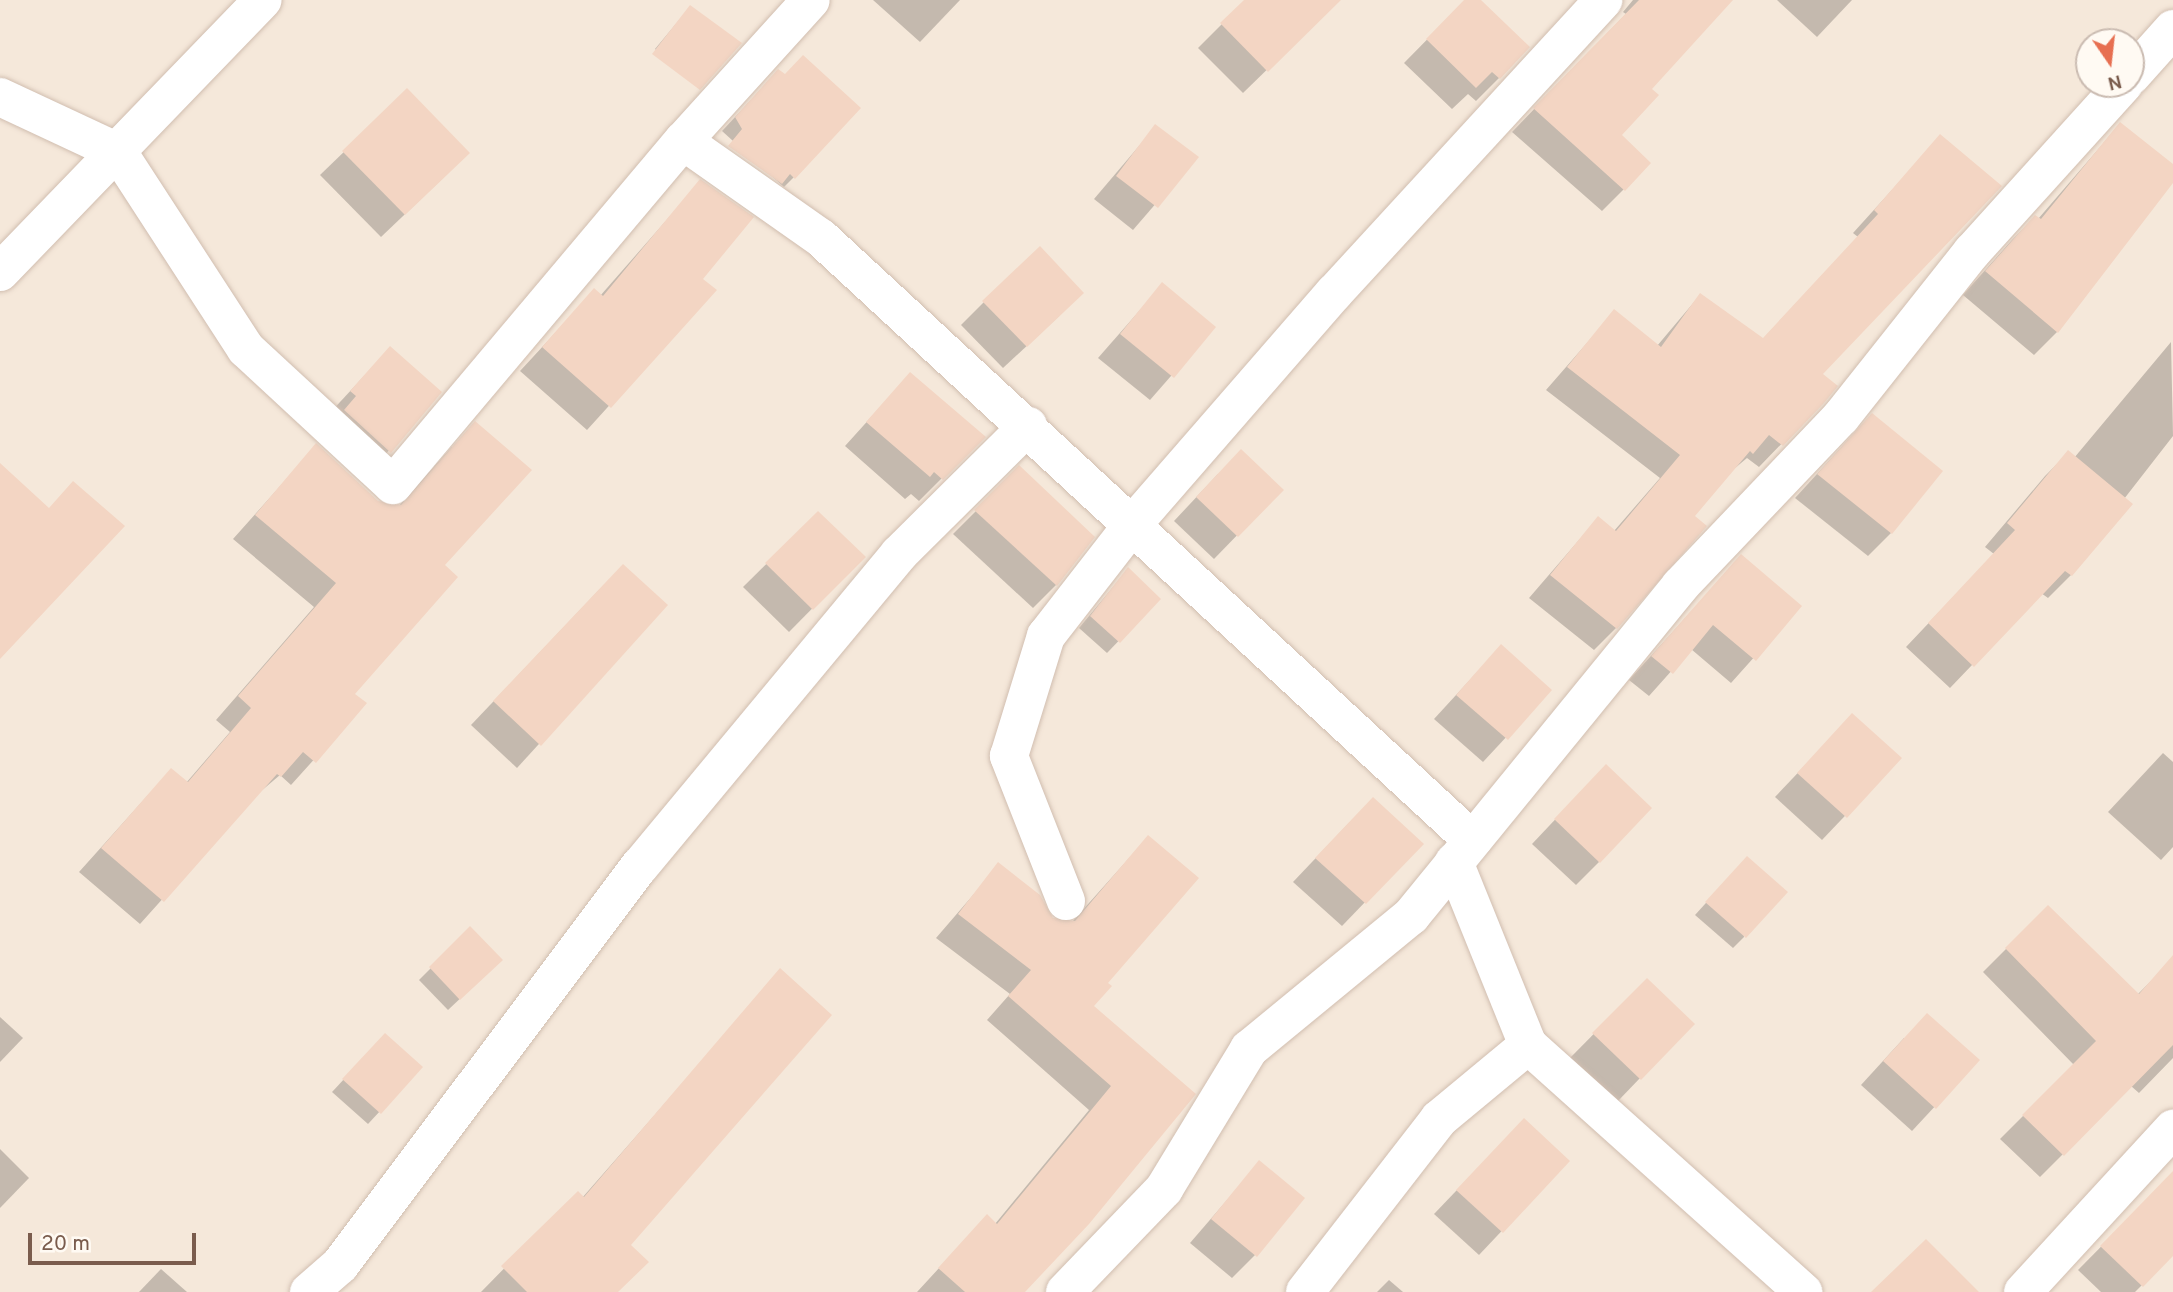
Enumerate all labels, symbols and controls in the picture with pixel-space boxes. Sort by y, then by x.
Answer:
north arrow [2075,28,2145,98]
text: N [2105,68,2124,95]
scale bar [32,1218,200,1262]
text: 20 m [41,1231,90,1258]

